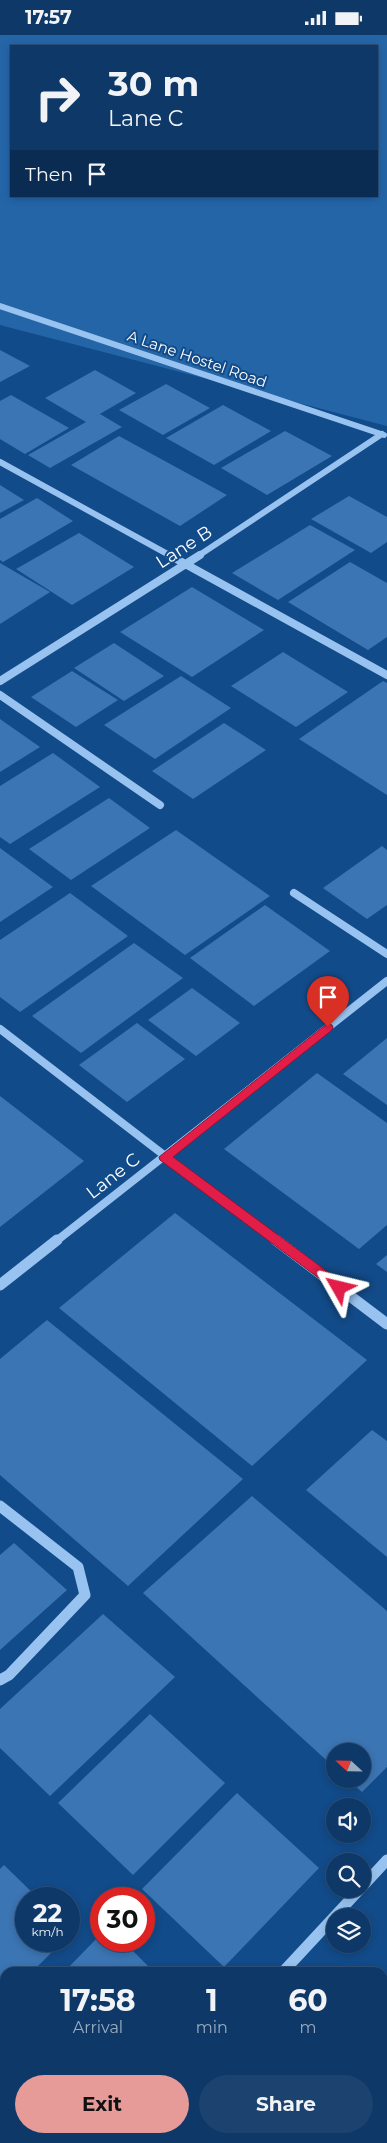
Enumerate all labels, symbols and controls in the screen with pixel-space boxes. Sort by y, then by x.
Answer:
text: 17:57 [25,6,72,29]
text: 30 m [108,62,199,105]
icon: right [25,65,90,130]
text: Lane C [108,105,183,132]
icon: arrive [83,160,111,188]
text: Then [25,163,73,186]
street label: A Lane Hostel Road [125,326,270,391]
street label: Lane B [152,521,216,573]
pin [307,976,349,1027]
icon: arrive [314,983,342,1011]
street label: Lane C [82,1148,144,1204]
position arrow [312,1261,364,1313]
north arrow [326,1743,371,1787]
map controls [326,1743,371,1953]
button: sound [326,1798,371,1843]
button: search [326,1853,371,1898]
speed limit sign: 30 [90,1887,155,1952]
text: 22 [33,1898,62,1928]
button: layers [326,1908,371,1953]
text: km/h [31,1924,64,1939]
text: 17:58 [60,1982,136,2019]
text: 1 [206,1982,218,2019]
text: 60 [288,1982,328,2019]
text: Arrival [73,2018,123,2037]
text: min [196,2018,228,2037]
text: m [299,2018,316,2037]
button: Exit [15,2075,189,2133]
button: Share [199,2075,373,2133]

